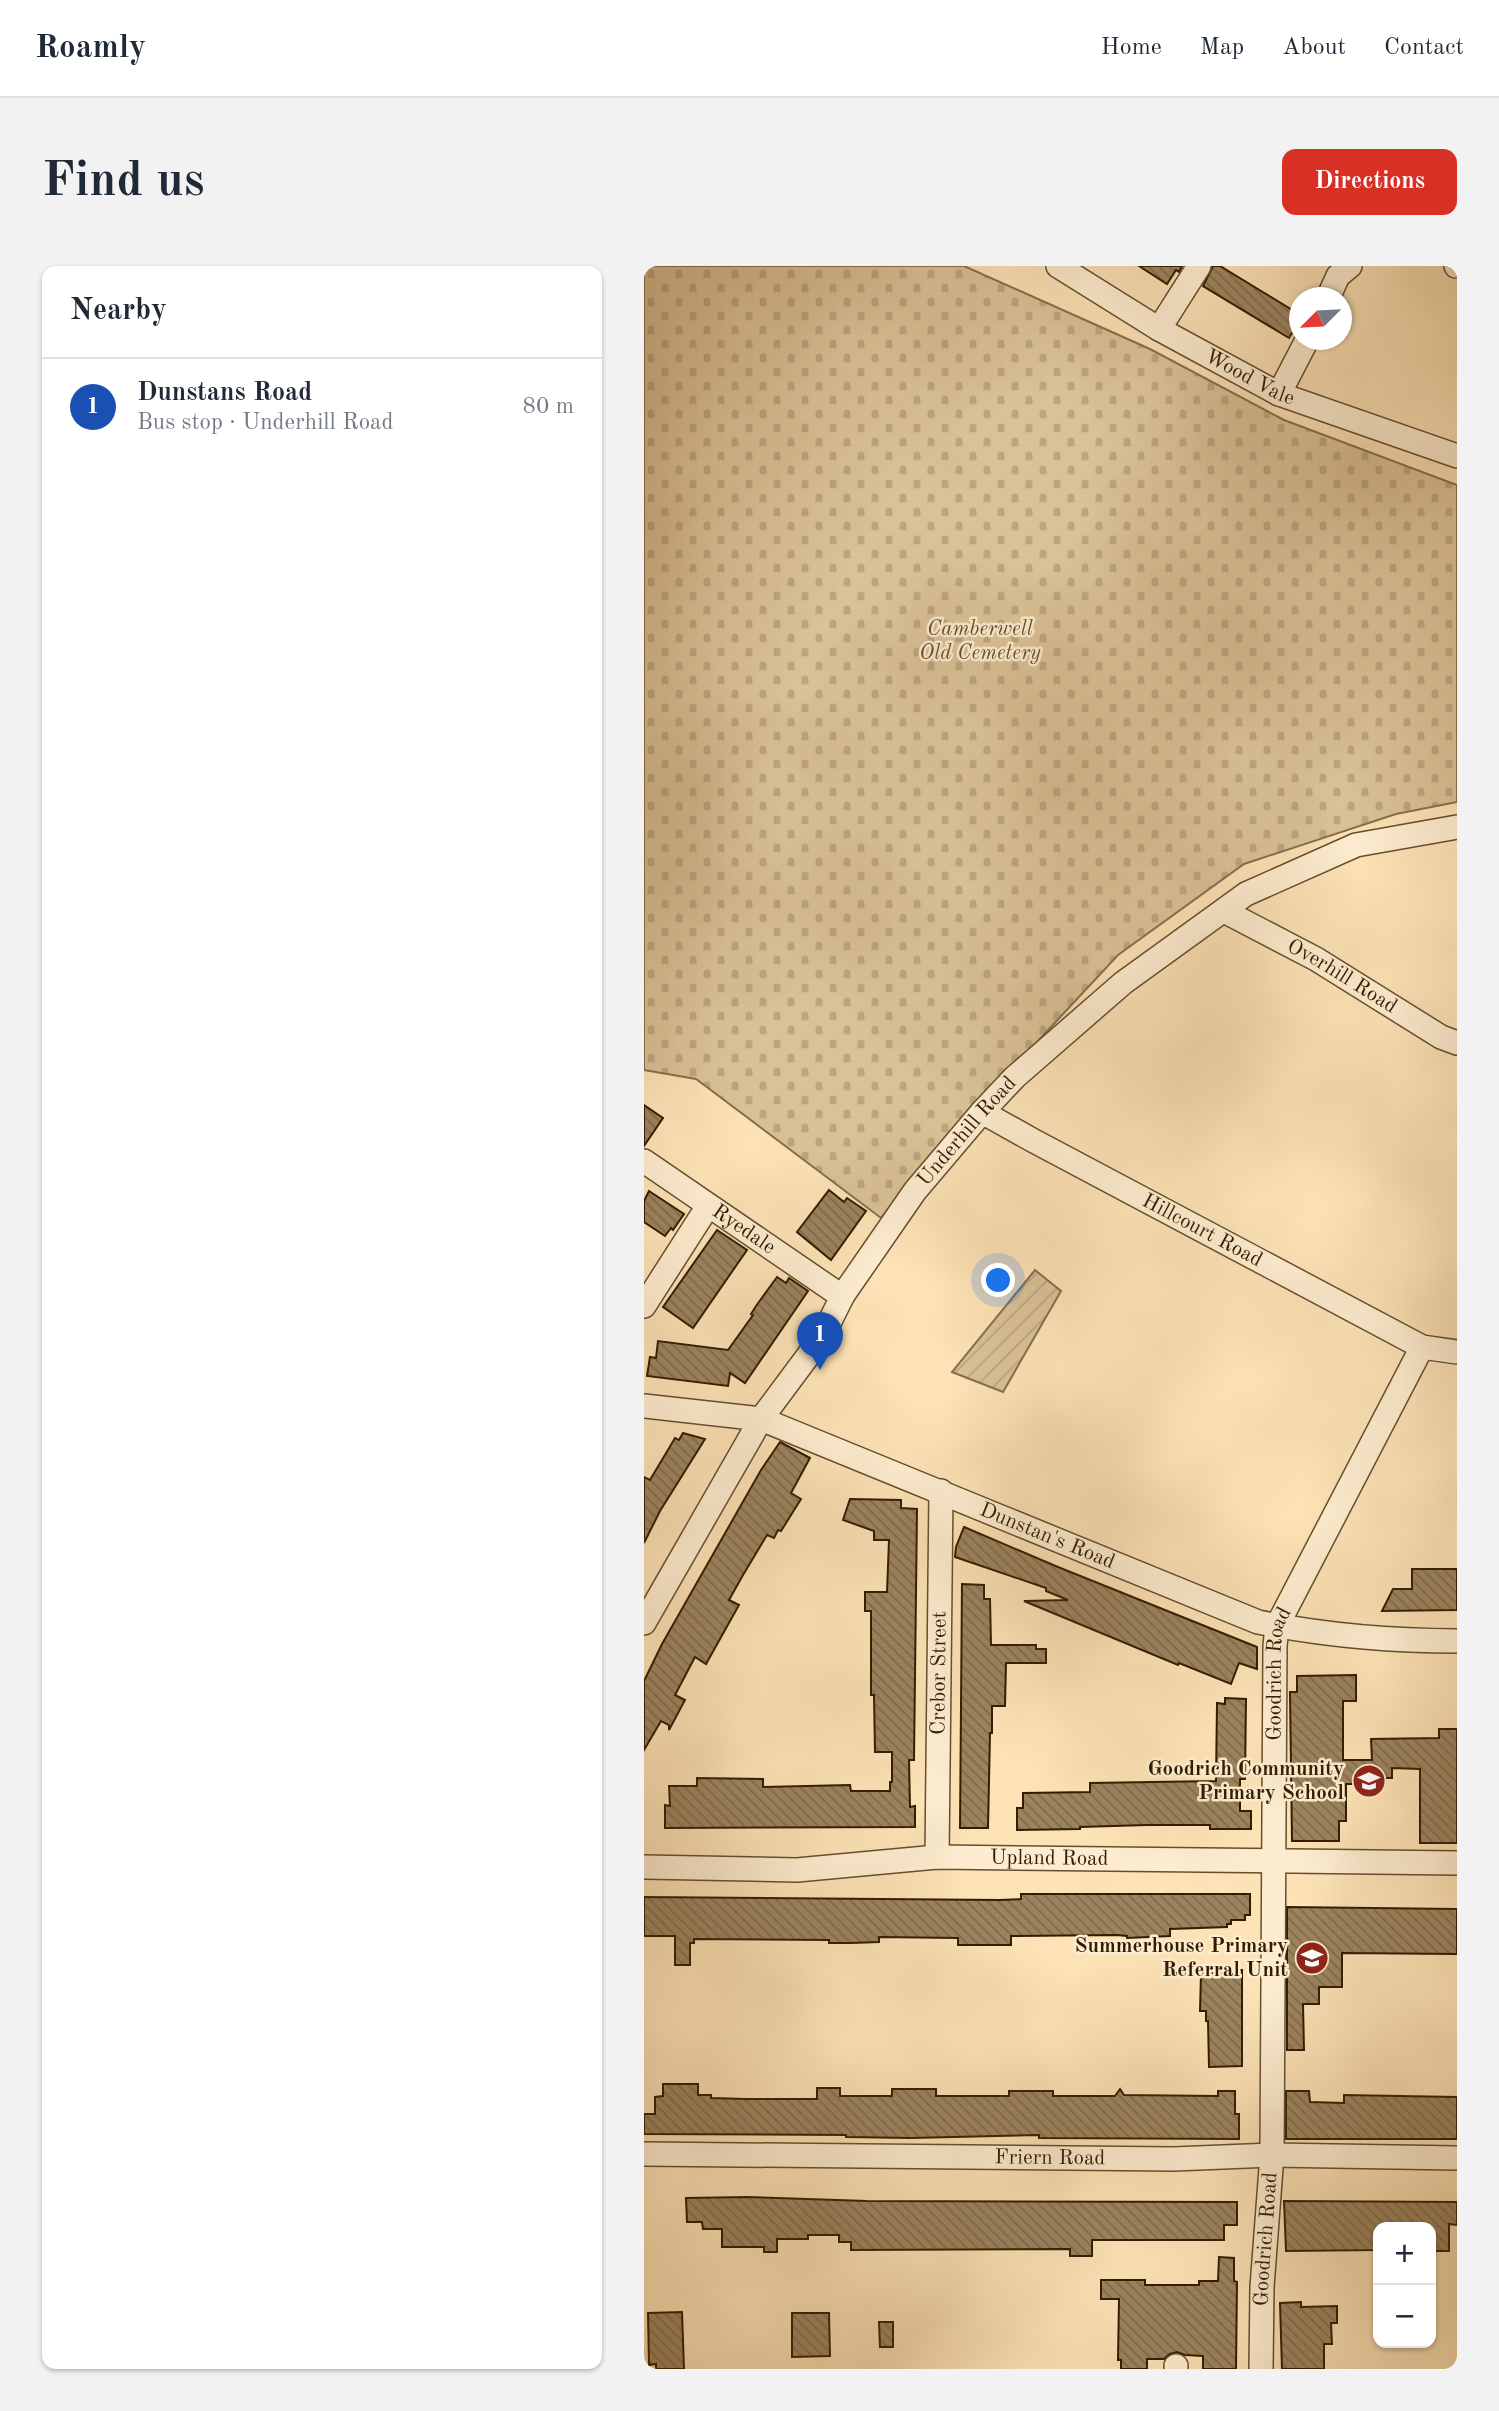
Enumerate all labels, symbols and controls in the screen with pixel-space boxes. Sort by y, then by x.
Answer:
text: Roamly [35,32,146,65]
text: Home [1101,36,1162,60]
text: Map [1200,36,1244,60]
text: About [1282,36,1346,60]
text: Contact [1384,36,1464,60]
button: Directions [1282,149,1457,215]
text: Find us [42,158,205,207]
north arrow [1289,287,1352,350]
text: Nearby [70,296,167,326]
street label: Wood Vale [1201,345,1297,409]
text: Dunstans Road [137,380,312,406]
text: 1 [86,395,100,418]
text: 80 m [523,395,574,418]
text: Bus stop · Underhill Road [137,411,393,434]
park label: Camberwell Old Cemetery [919,619,1041,664]
street label: Overhill Road [1284,935,1401,1017]
street label: Underhill Road [914,1072,1020,1190]
street label: Hillcourt Road [1139,1190,1266,1271]
street label: Ryedale [708,1200,779,1258]
your location [981,1263,1015,1297]
pin: 1 [797,1312,843,1370]
street label: Dunstan's Road [977,1499,1118,1573]
street label: Goodrich Road [1264,1604,1295,1741]
street label: Crebor Street [928,1611,950,1735]
place label: Goodrich Community Primary School [1147,1759,1344,1804]
school or university icon: Goodrich Community Primary School [1350,1762,1388,1800]
street label: Upland Road [990,1847,1109,1869]
place label: Summerhouse Primary Referral Unit [1074,1936,1288,1981]
school or university icon: Summerhouse Primary Referral Unit [1293,1939,1331,1977]
street label: Friern Road [994,2147,1106,2169]
street label: Goodrich Road [1251,2171,1281,2306]
map controls [1373,2222,1436,2348]
button: + [1373,2222,1436,2285]
button: − [1373,2285,1436,2348]

